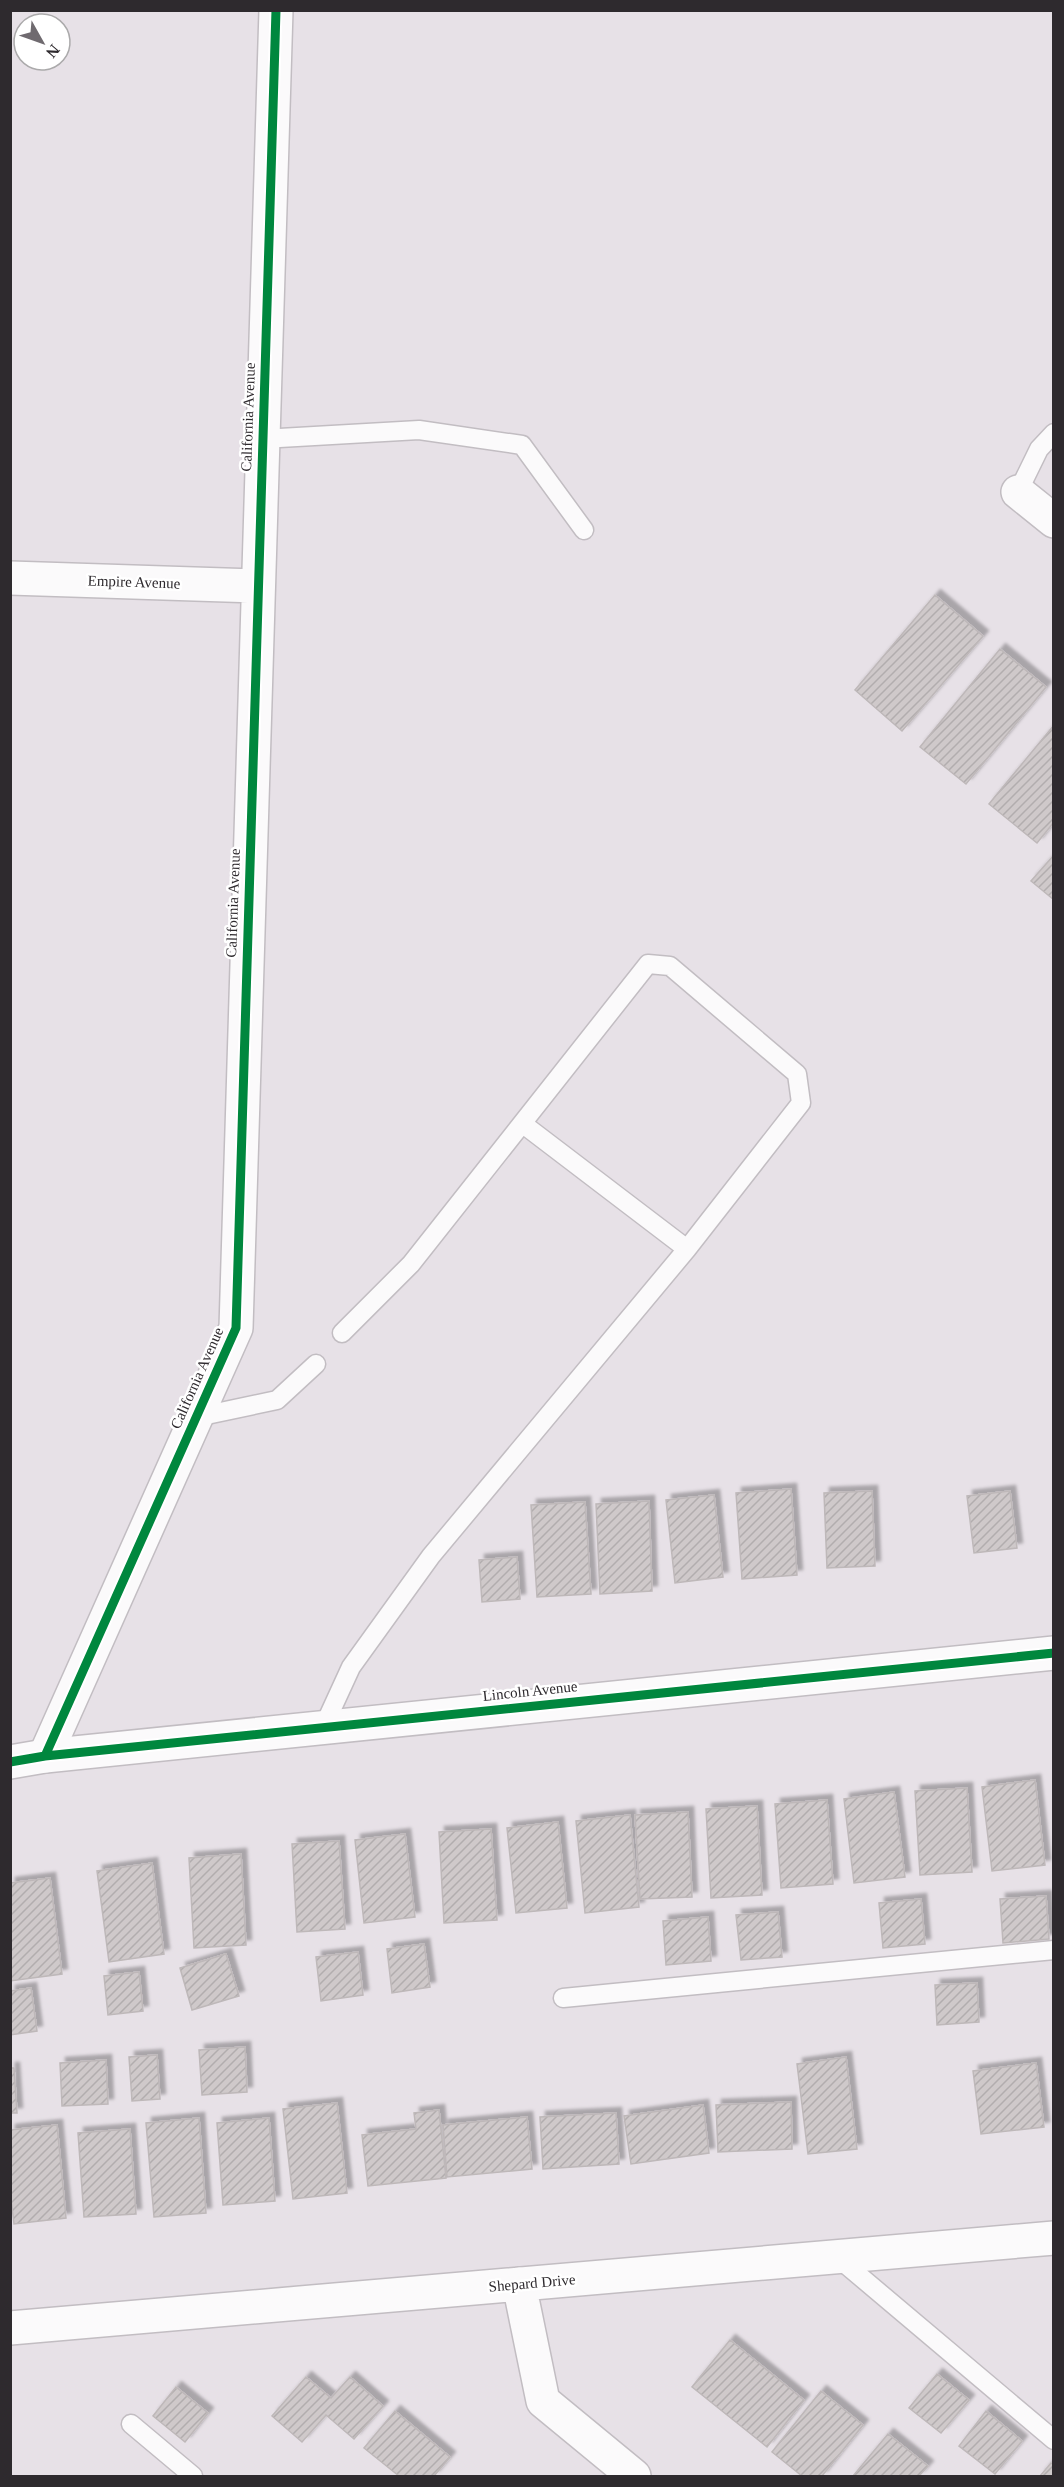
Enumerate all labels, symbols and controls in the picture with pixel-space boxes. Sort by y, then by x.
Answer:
north arrow [12,12,72,72]
text: N [43,41,63,62]
street label: California Avenue [238,362,258,472]
street label: Empire Avenue [87,572,181,592]
street label: California Avenue [223,848,243,958]
street label: California Avenue [167,1325,227,1431]
street label: Lincoln Avenue [482,1678,578,1704]
street label: Shepard Drive [488,2271,576,2295]

